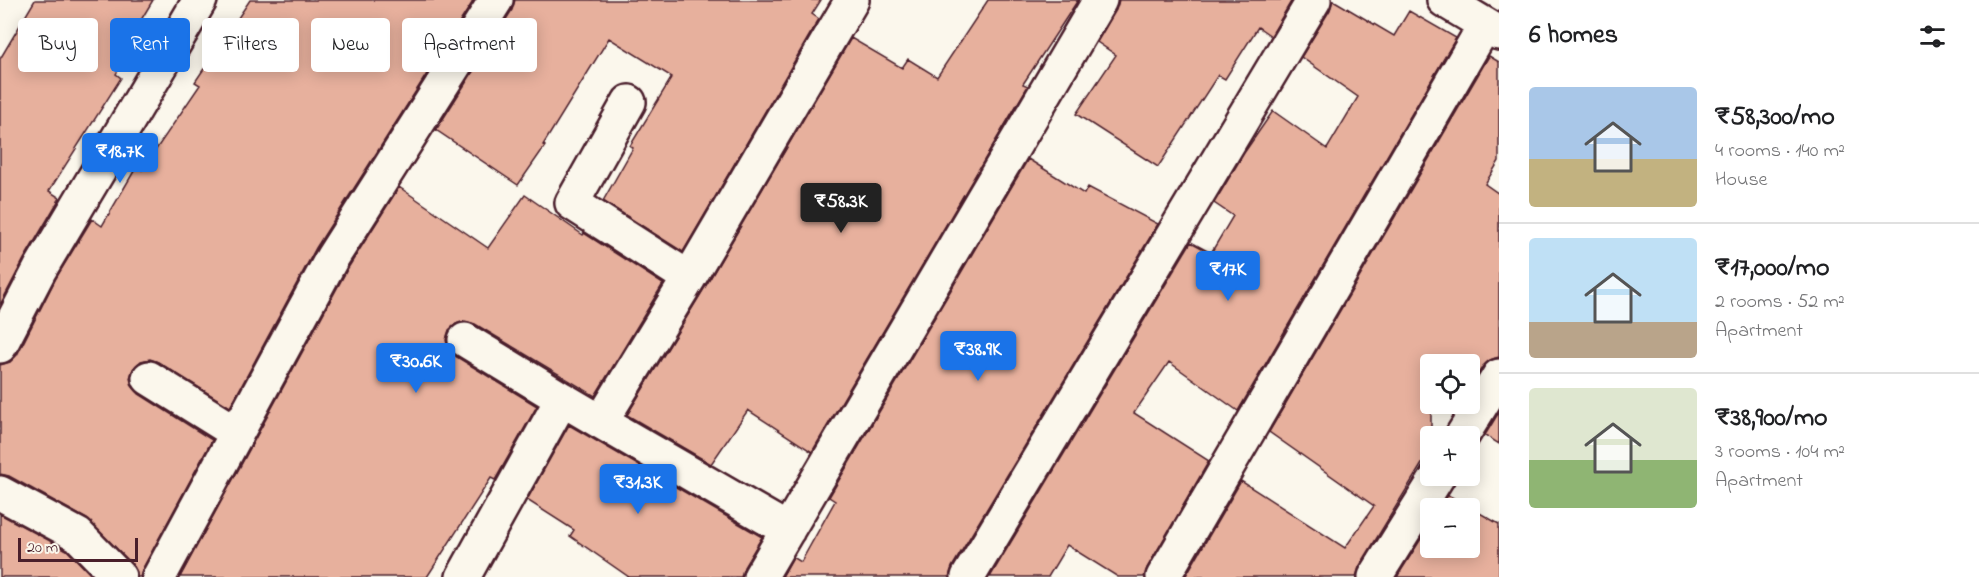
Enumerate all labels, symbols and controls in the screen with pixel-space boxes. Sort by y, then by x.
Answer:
text: 6 homes [1529,17,1618,55]
chip: Buy [18,18,98,72]
chip: Rent [110,18,190,72]
chip: Filters [202,18,299,72]
chip: New [311,18,390,72]
chip: Apartment [402,18,537,72]
icon: filters [1916,20,1949,53]
text: ₹58,300/mo [1715,99,1835,137]
icon: home [1577,111,1649,183]
pin: ₹18.7K [71,133,169,184]
text: 4 rooms · 140 m² [1715,137,1845,166]
text: ₹18.7K [96,138,144,167]
text: House [1715,166,1768,195]
pin: ₹58.3K [792,183,890,234]
text: ₹58.3K [815,188,867,217]
text: ₹17,000/mo [1715,250,1830,288]
pin: ₹17K [1192,251,1264,302]
text: ₹17K [1210,256,1246,285]
icon: home [1577,262,1649,334]
text: 2 rooms · 52 m² [1715,288,1845,317]
text: Apartment [1715,317,1803,346]
pin: ₹38.9K [929,331,1027,382]
text: ₹38.9K [954,336,1002,365]
pin: ₹30.6K [367,343,465,394]
text: ₹30.6K [390,348,442,377]
map controls [1420,354,1480,558]
button: locate [1420,354,1480,414]
text: ₹38,900/mo [1715,400,1828,438]
icon: home [1577,412,1649,484]
button: + [1420,426,1480,486]
text: 3 rooms · 104 m² [1715,438,1845,467]
pin: ₹31.3K [589,464,687,515]
text: Apartment [1715,467,1803,496]
text: ₹31.3K [614,469,662,498]
button: − [1420,498,1480,558]
scale bar [18,535,138,562]
text: 20 m [27,536,58,560]

